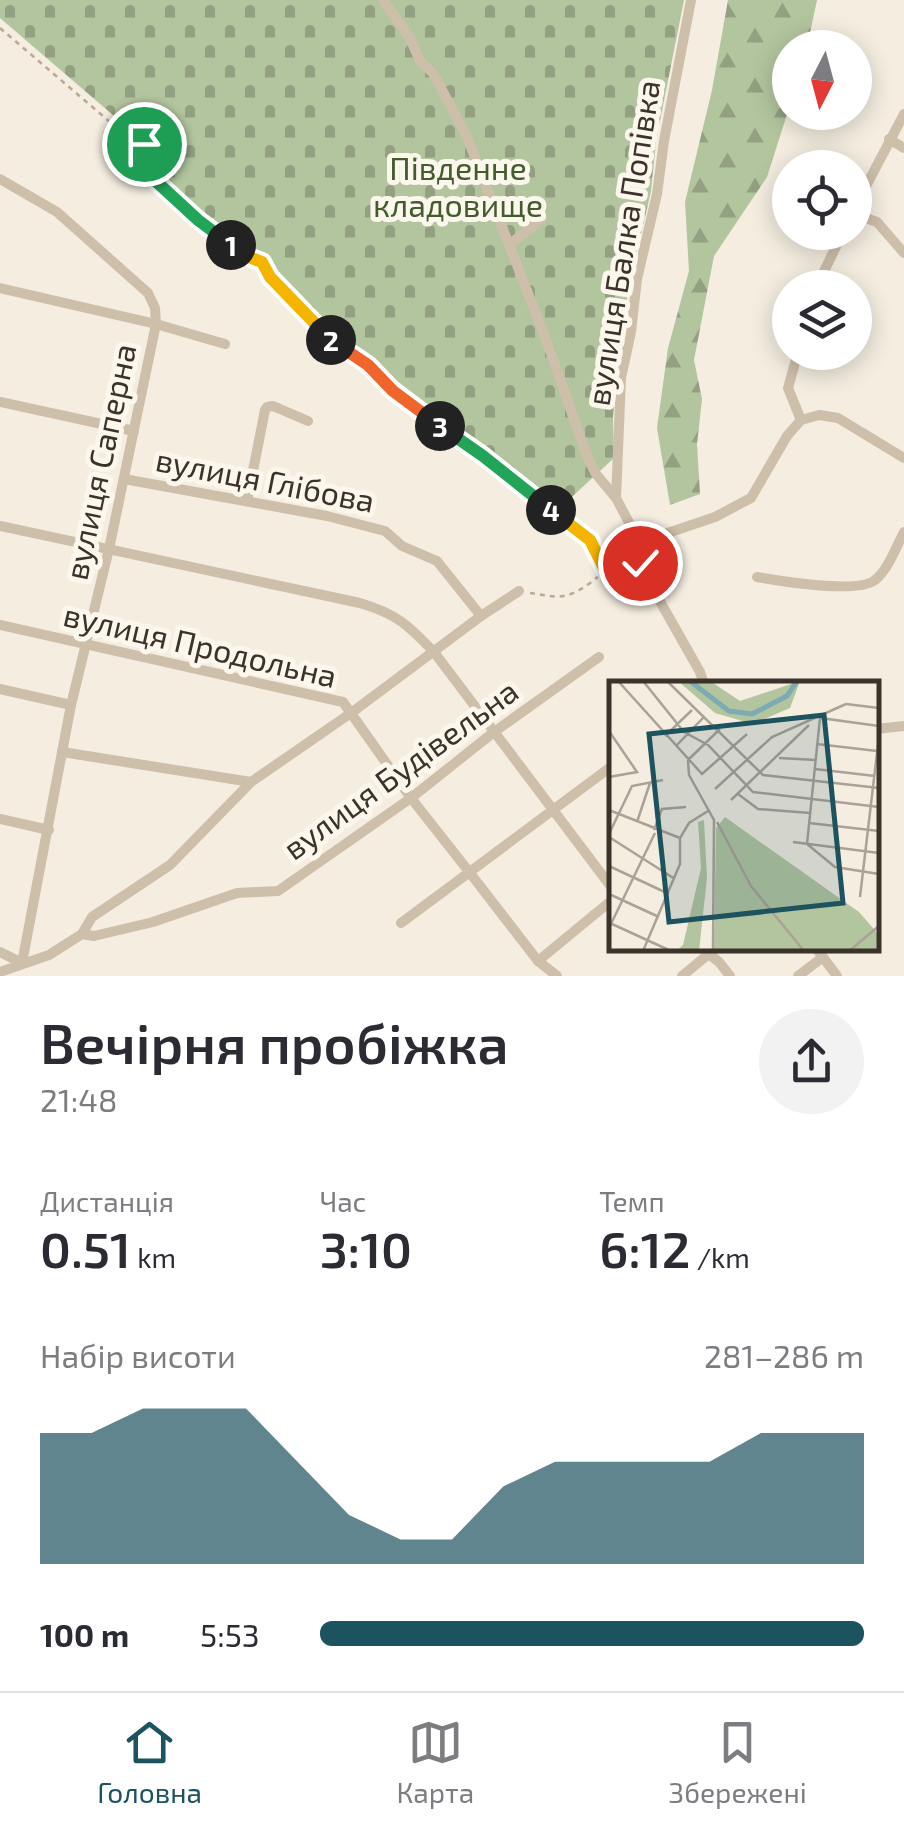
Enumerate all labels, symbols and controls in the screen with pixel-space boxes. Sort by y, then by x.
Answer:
north arrow [772,30,872,130]
map controls [772,30,872,370]
street label: вулиця Балка Попівка [578,77,668,408]
pin [102,102,187,187]
icon: arrive [117,117,172,172]
park label: Південне кладовище [373,148,543,223]
button: locate [772,150,872,250]
pin: 1 [206,220,256,270]
text: 1 [225,228,237,262]
button: layers [772,270,872,370]
pin: 2 [306,315,356,365]
text: 2 [323,323,339,357]
street label: вулиця Саперна [55,340,144,583]
pin: 3 [415,401,465,451]
text: 3 [432,409,448,443]
street label: вулиця Глібова [153,439,378,520]
pin: 4 [526,485,576,535]
text: 4 [542,493,560,527]
pin [598,521,683,606]
icon: check [613,536,668,591]
street label: вулиця Продольна [60,594,341,695]
street label: вулиця Будівельна [275,670,525,867]
inset map [609,681,879,951]
text: Вечірня пробіжка [40,1009,509,1075]
button: share [759,1009,864,1114]
text: 21:48 [40,1080,117,1118]
text: Дистанція [40,1184,174,1218]
text: Час [320,1184,366,1218]
text: Темп [599,1184,665,1218]
text: 0.51 [40,1218,131,1278]
text: 3:10 [320,1218,412,1278]
text: 6:12 [599,1218,690,1278]
text: km [131,1240,176,1274]
text: /km [690,1240,750,1274]
text: Набір висоти [40,1336,236,1374]
text: 281–286 m [704,1336,864,1374]
text: 100 m [40,1615,129,1653]
text: 5:53 [200,1615,260,1653]
tab: Головна [97,1715,202,1809]
tab: Карта [396,1715,474,1809]
tab: Збережені [669,1715,807,1809]

